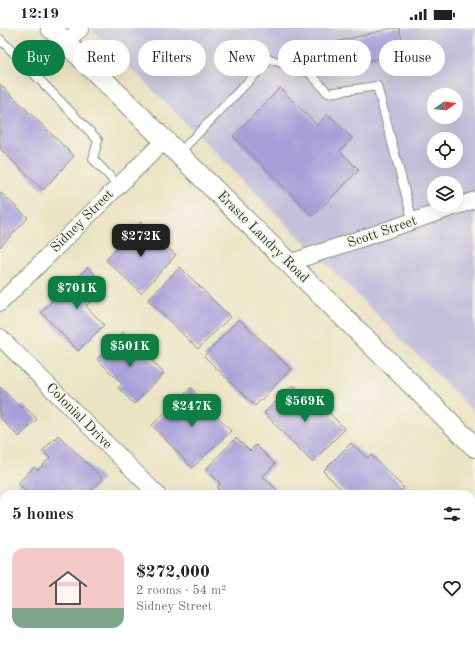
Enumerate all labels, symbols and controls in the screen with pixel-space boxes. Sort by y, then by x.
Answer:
text: 12:19 [20,7,59,22]
chip: Buy [12,40,65,76]
chip: Rent [73,40,130,76]
chip: Filters [138,40,206,76]
chip: New [214,40,270,76]
chip: Apartment [278,40,371,76]
chip: House [379,40,445,76]
north arrow [427,88,463,124]
map controls [427,88,463,212]
button: locate [427,132,463,168]
button: layers [427,176,463,212]
street label: Sidney Street [48,187,116,255]
street label: Eraste Landry Road [215,189,311,285]
street label: Scott Street [345,214,419,250]
pin: $272K [113,224,169,258]
text: $272K [121,230,161,243]
pin: $701K [49,276,105,310]
text: $701K [57,282,97,295]
pin: $501K [102,334,158,368]
text: $501K [110,340,150,353]
street label: Colonial Drive [43,380,115,452]
pin: $569K [277,389,333,423]
pin: $247K [164,394,220,428]
text: $569K [285,395,325,408]
text: $247K [172,400,212,413]
icon: filters [441,503,463,525]
text: 5 homes [12,506,74,523]
icon: home [44,564,92,612]
text: $272,000 [136,564,210,581]
icon: heart [441,577,463,599]
text: 2 rooms · 54 m² [136,584,226,597]
text: Sidney Street [136,600,212,613]

